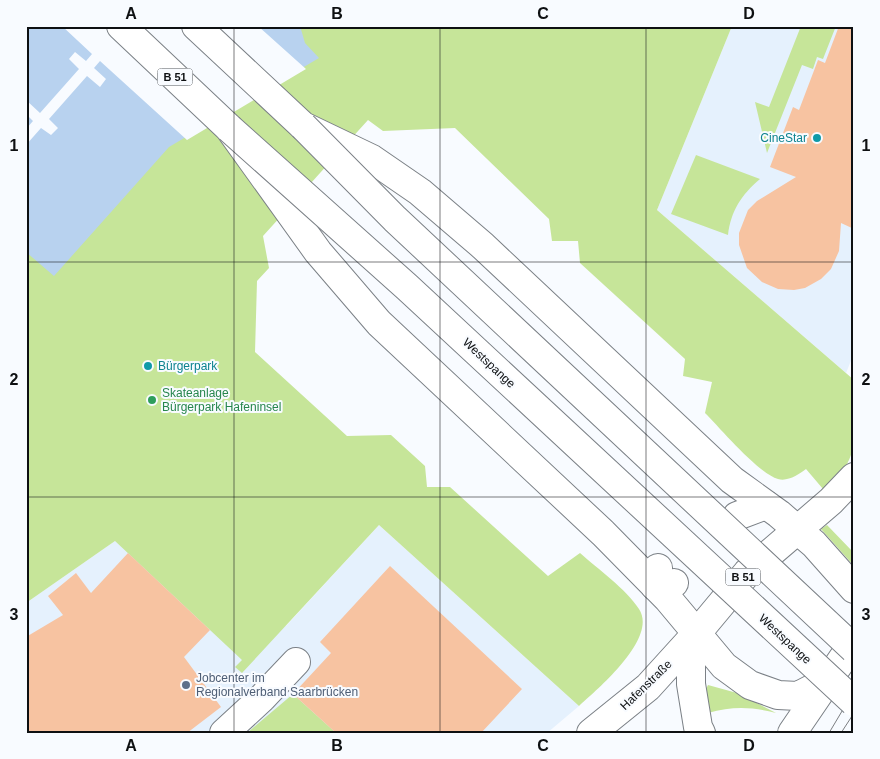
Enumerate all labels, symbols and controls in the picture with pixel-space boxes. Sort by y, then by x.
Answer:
text: A [125,5,137,22]
text: B [331,5,343,22]
text: C [537,5,549,22]
text: D [743,5,755,22]
road number: B 51 [158,68,192,86]
place label: CineStar [760,131,807,145]
marker: CineStar [811,132,823,144]
text: 1 [10,137,19,154]
text: 1 [862,137,871,154]
street label: Westspange [460,335,518,391]
place label: Bürgerpark [158,359,218,373]
marker: Bürgerpark [142,360,154,372]
text: 2 [10,371,19,388]
text: 2 [862,371,871,388]
place label: Skateanlage Bürgerpark Hafeninsel [162,386,281,414]
marker: Skateanlage Bürgerpark Hafeninsel [146,394,158,406]
road number: B 51 [726,568,760,586]
text: 3 [10,606,19,623]
text: 3 [862,606,871,623]
street label: Westspange [756,611,814,667]
street label: Hafenstraße [617,657,675,713]
place label: Jobcenter im Regionalverband Saarbrücken [196,671,358,699]
marker: Jobcenter im Regionalverband Saarbrücken [180,679,192,691]
text: A [125,737,137,754]
text: B [331,737,343,754]
text: C [537,737,549,754]
text: D [743,737,755,754]

